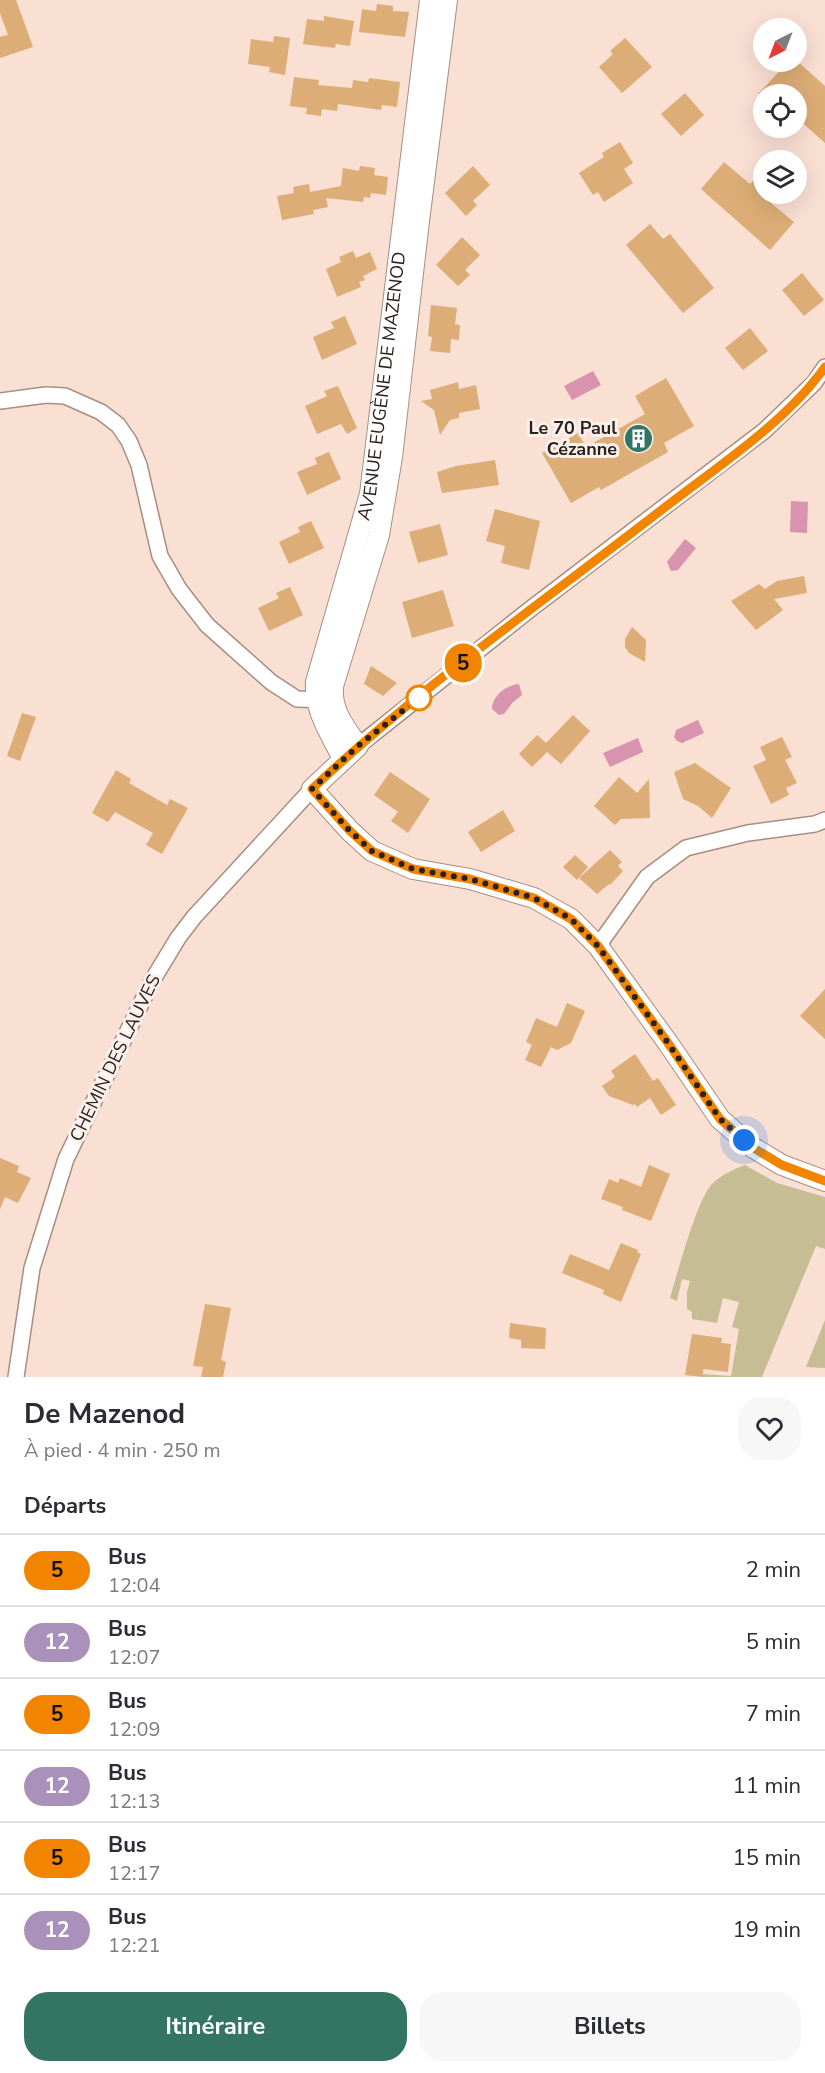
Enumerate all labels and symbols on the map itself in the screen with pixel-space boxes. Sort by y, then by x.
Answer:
north arrow [753,18,807,72]
street label: AVENUE EUGÈNE DE MAZENOD [351,250,411,523]
place label: Le 70 Paul Cézanne [529,416,617,461]
building icon: Le 70 Paul Cézanne [622,422,654,454]
line badge: 5 [444,644,482,682]
unlabelled marker [406,685,432,711]
street label: CHEMIN DES LAUVES [64,971,166,1145]
your location [729,1125,759,1155]

